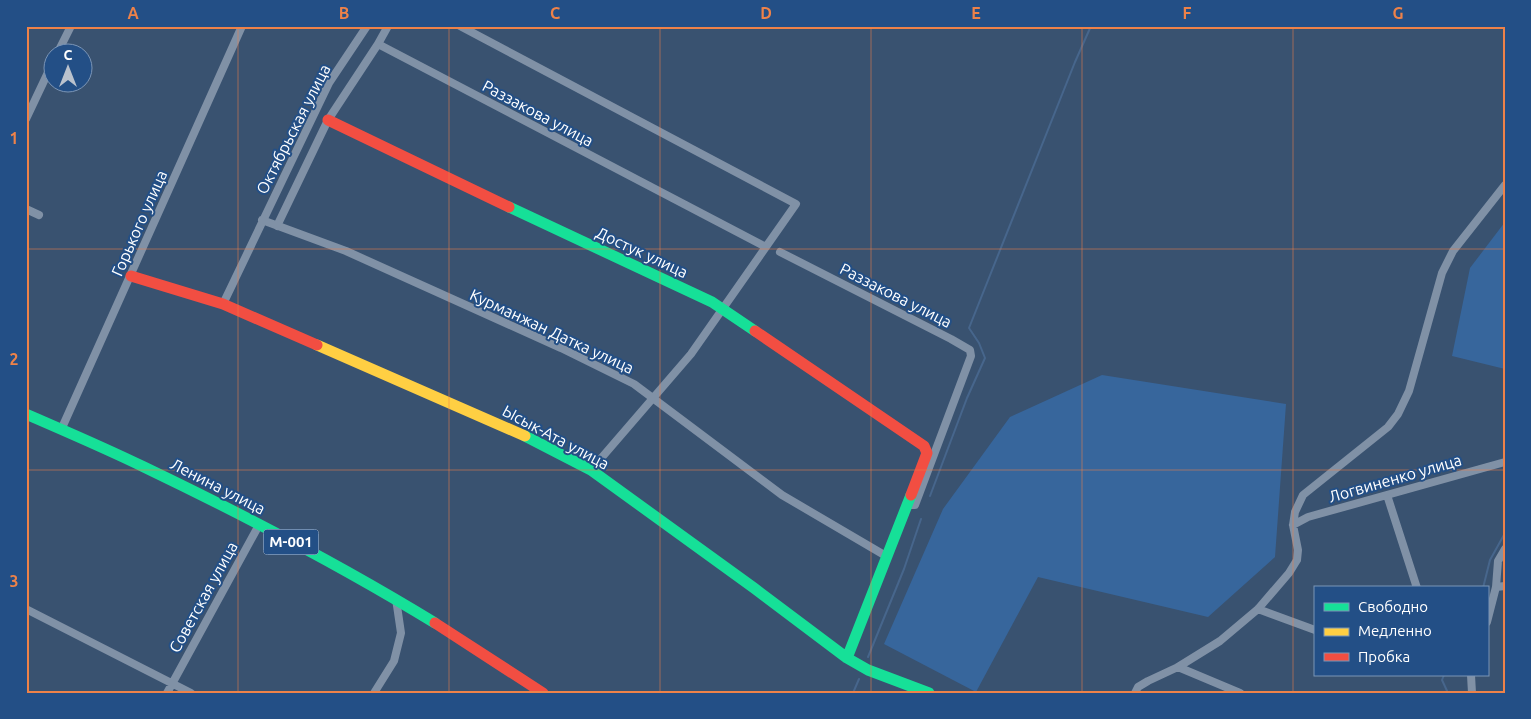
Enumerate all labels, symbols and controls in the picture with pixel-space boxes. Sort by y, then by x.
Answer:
text: A [127,4,139,22]
text: B [339,4,349,22]
text: C [550,4,560,22]
text: D [760,4,772,22]
text: E [971,4,981,22]
text: F [1183,4,1192,22]
text: G [1392,4,1404,22]
north arrow [42,42,92,92]
text: С [64,47,73,63]
street label: Октябрьская улица [252,61,334,197]
street label: Раззакова улица [479,76,597,150]
text: 1 [9,129,19,147]
street label: Горького улица [108,167,170,279]
street label: Достук улица [593,223,691,281]
street label: Раззакова улица [837,259,955,331]
street label: Курманжан Датка улица [467,285,637,377]
text: 2 [9,350,19,368]
street label: Ысык-Ата улица [500,401,612,473]
street label: Логвиненко улица [1326,450,1464,506]
street label: Ленина улица [168,454,268,518]
road number: М-001 [264,530,318,554]
street label: Советская улица [165,538,241,656]
text: 3 [9,572,19,590]
legend [1314,586,1488,676]
text: Свободно [1358,598,1428,615]
text: Медленно [1358,622,1432,639]
text: Пробка [1358,648,1410,665]

